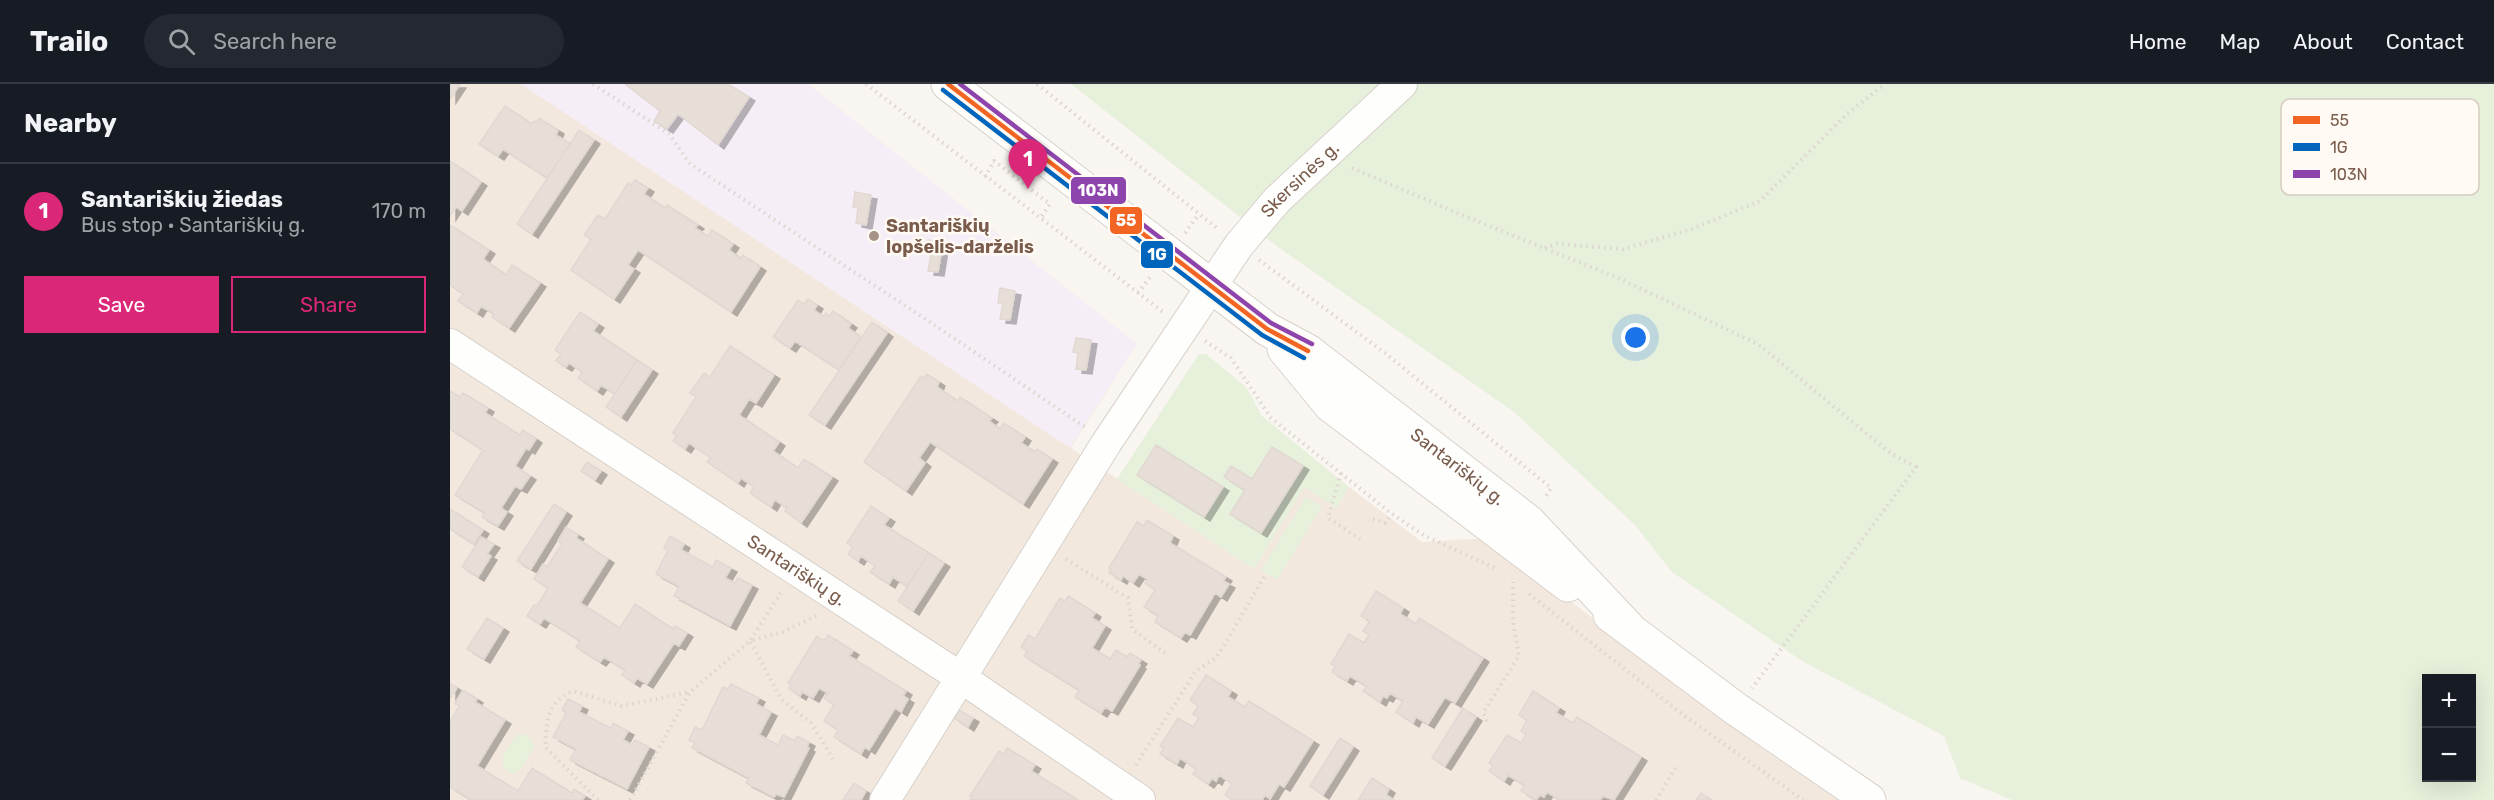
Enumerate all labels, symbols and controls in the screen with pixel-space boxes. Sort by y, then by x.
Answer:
search box [144,14,564,68]
text: Trailo [30,25,108,58]
icon: search [165,25,198,58]
text: Search here [213,28,337,55]
text: Home [2129,29,2186,54]
text: Map [2219,29,2260,54]
text: About [2293,29,2353,54]
text: Contact [2386,29,2464,54]
legend [2281,99,2479,195]
text: Nearby [24,108,117,139]
text: 55 [2330,111,2349,130]
street label: Skersinės g. [1256,137,1344,222]
text: 1G [2330,138,2348,157]
pin: 1 [1008,140,1048,189]
text: 103N [2330,165,2368,184]
line badge: 103N [1070,176,1127,205]
text: 103N [1078,181,1118,200]
text: Santariškių žiedas [81,186,283,213]
text: 1 [39,199,48,223]
text: 170 m [372,199,426,223]
line badge: 55 [1109,206,1143,235]
text: 55 [1116,211,1136,230]
text: Bus stop · Santariškių g. [81,213,305,237]
place label: Santariškių lopšelis-darželis [886,215,1034,258]
marker: Santariškių lopšelis-darželis [867,229,881,243]
line badge: 1G [1140,240,1174,269]
text: 1G [1147,245,1167,264]
button: Save [24,276,219,333]
button: Share [231,276,426,333]
your location [1621,323,1650,352]
street label: Santariškių g. [1406,423,1509,510]
street label: Santariškių g. [743,530,850,611]
map controls [2422,674,2476,782]
button: + [2422,674,2476,728]
button: − [2422,728,2476,782]

